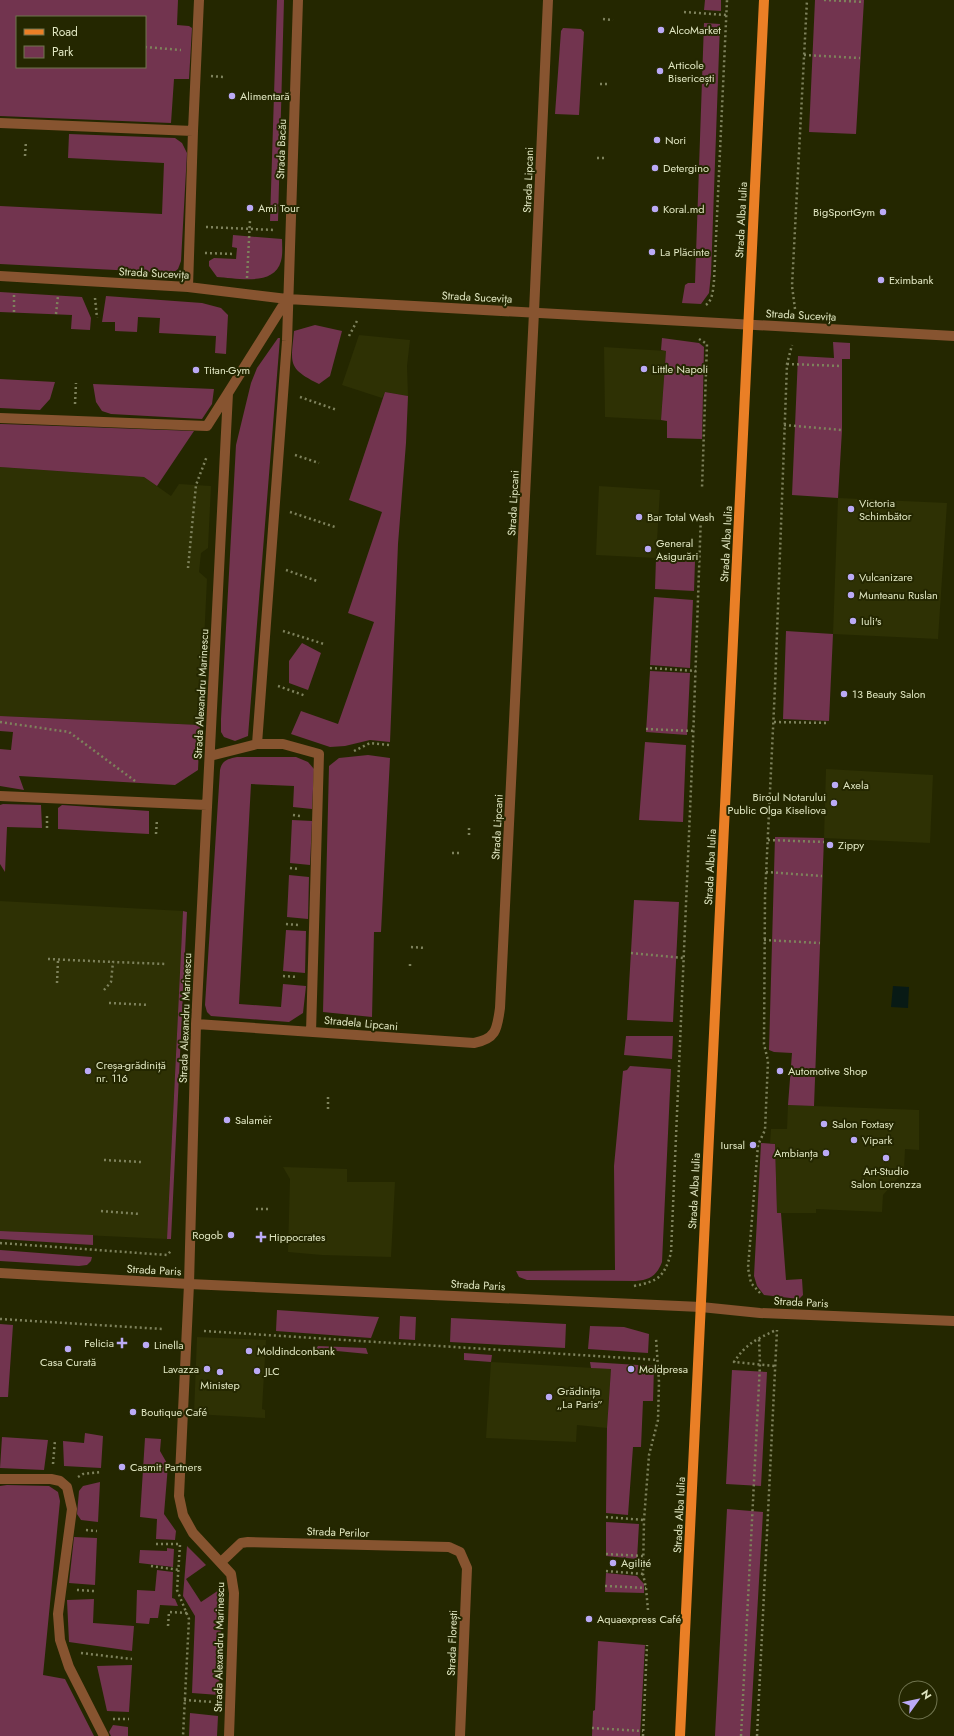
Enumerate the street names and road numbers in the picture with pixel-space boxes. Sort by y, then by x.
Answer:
street label: Strada Bacău [272,119,290,179]
street label: Strada Lipcani [519,147,537,213]
street label: Strada Alba Iulia [731,181,751,259]
street label: Strada Sucevița [118,263,190,283]
street label: Strada Sucevița [441,287,513,307]
street label: Strada Sucevița [765,305,837,325]
street label: Strada Lipcani [503,470,523,536]
street label: Strada Alba Iulia [716,505,736,583]
street label: Strada Alexandru Marinescu [190,628,212,760]
street label: Strada Lipcani [487,794,507,860]
street label: Strada Alba Iulia [700,828,720,906]
street label: Strada Alexandru Marinescu [175,953,195,1083]
street label: Stradela Lipcani [323,1012,399,1034]
street label: Strada Alba Iulia [684,1152,704,1230]
street label: Strada Paris [126,1261,182,1279]
street label: Strada Paris [450,1276,506,1294]
street label: Strada Paris [773,1293,829,1311]
street label: Strada Alba Iulia [669,1476,689,1554]
street label: Strada Perilor [306,1523,370,1541]
street label: Strada Alexandru Marinescu [210,1582,228,1712]
street label: Strada Florești [443,1610,461,1676]

